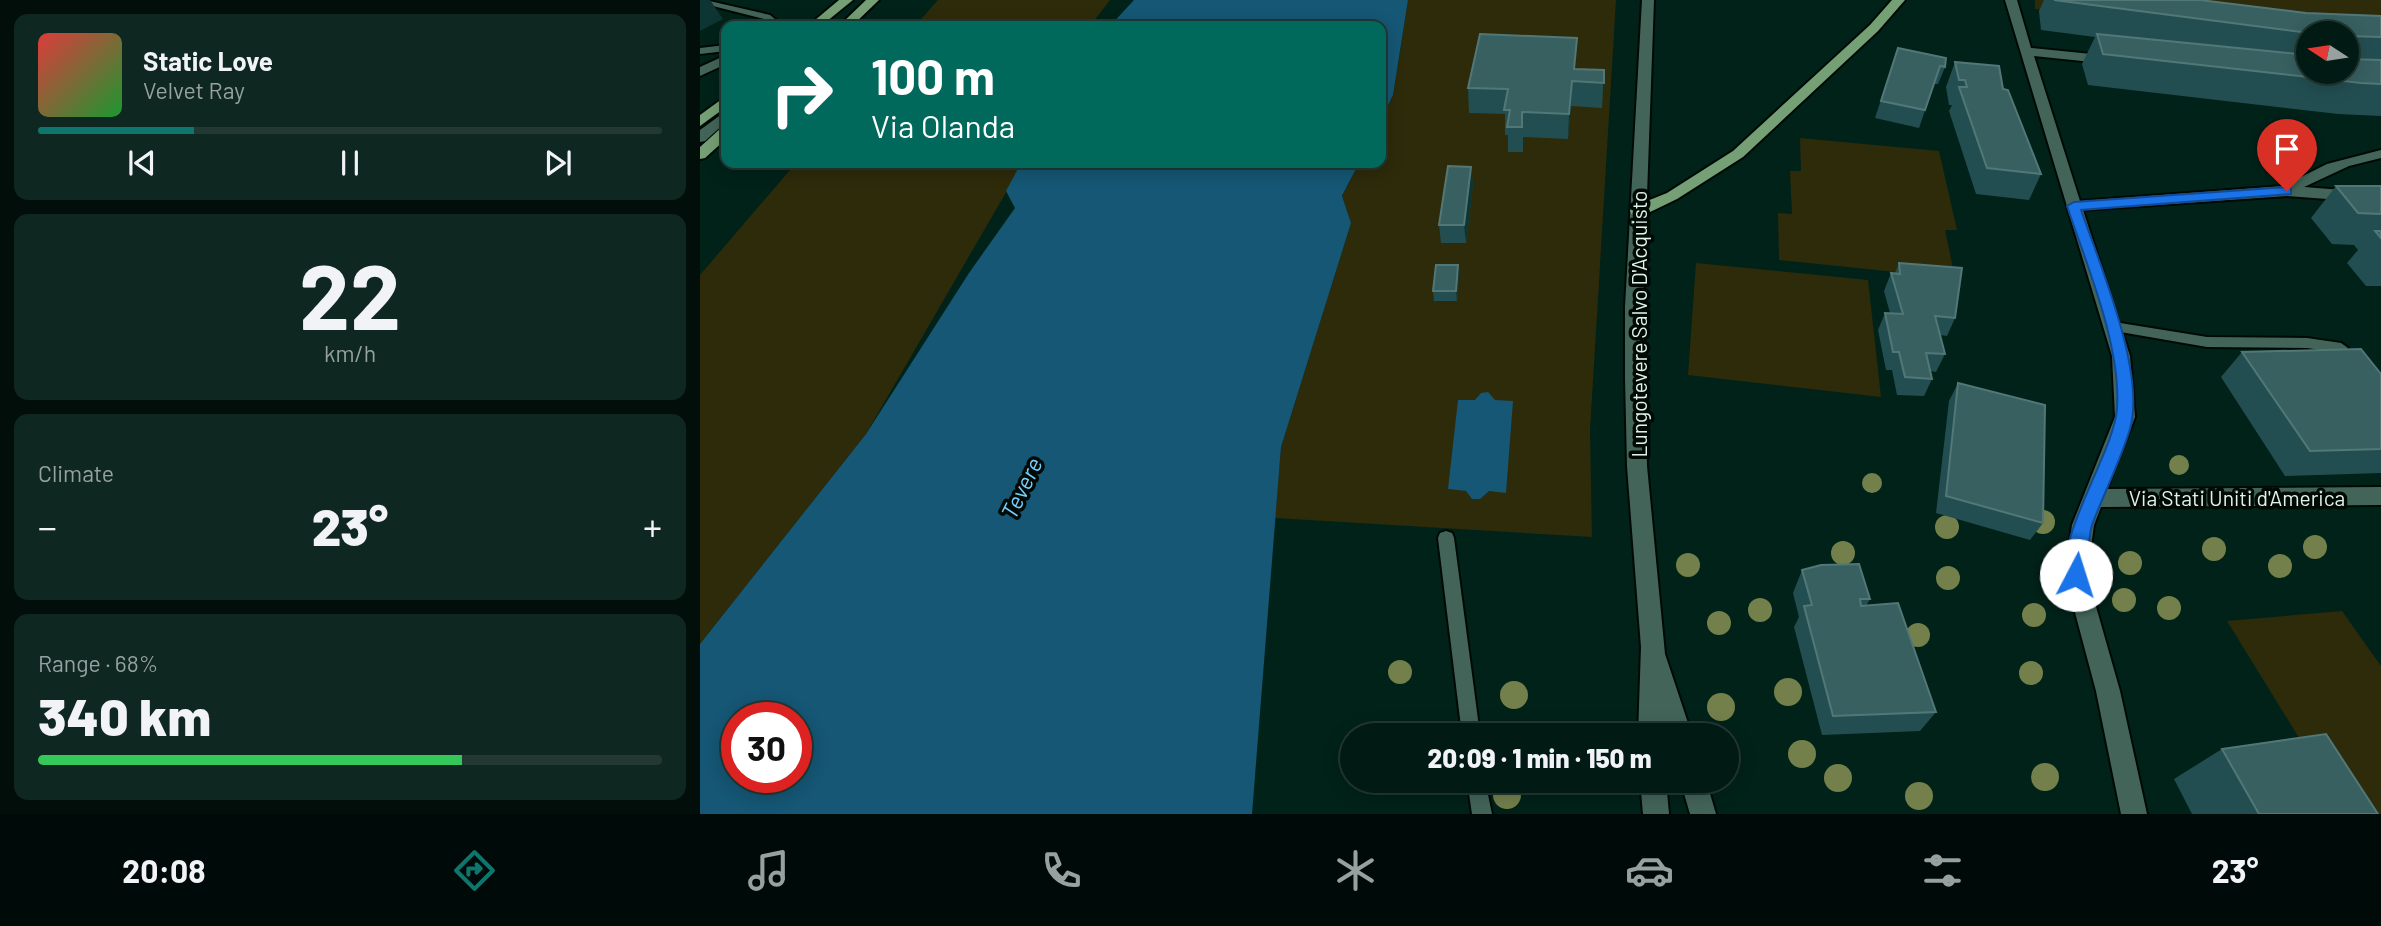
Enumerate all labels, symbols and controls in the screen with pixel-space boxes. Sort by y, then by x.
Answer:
north arrow [2296,21,2359,84]
map controls [2296,21,2359,84]
text: Static Love [143,45,273,76]
text: 100 m [871,46,995,105]
icon: right [756,49,847,140]
text: Velvet Ray [143,76,245,104]
text: Via Olanda [871,106,1015,144]
pin [2257,119,2317,191]
icon: arrive [2268,130,2306,168]
icon: previous [123,144,161,182]
icon: pause [331,144,369,182]
icon: next [539,144,577,182]
street label: Lungotevere Salvo D'Acquisto [1626,190,1651,458]
text: 22 [299,239,401,348]
text: km/h [324,339,376,367]
water label: Tevere [994,453,1048,523]
text: Climate [38,459,114,487]
street label: Via Stati Uniti d'America [2129,485,2345,510]
text: 23° [312,494,388,556]
text: − [38,503,57,549]
text: + [643,503,662,549]
position arrow [2039,538,2113,612]
text: Range · 68% [38,649,158,677]
text: 340 km [38,684,211,746]
speed limit sign: 30 [721,702,812,793]
text: 20:09 · 1 min · 150 m [1427,742,1652,773]
icon: directions [450,846,499,895]
icon: music [744,846,793,895]
icon: phone [1037,846,1086,895]
icon: climate [1331,846,1380,895]
icon: car [1625,846,1674,895]
icon: filters [1918,846,1967,895]
text: 20:08 [122,851,206,889]
text: 23° [2212,851,2259,889]

